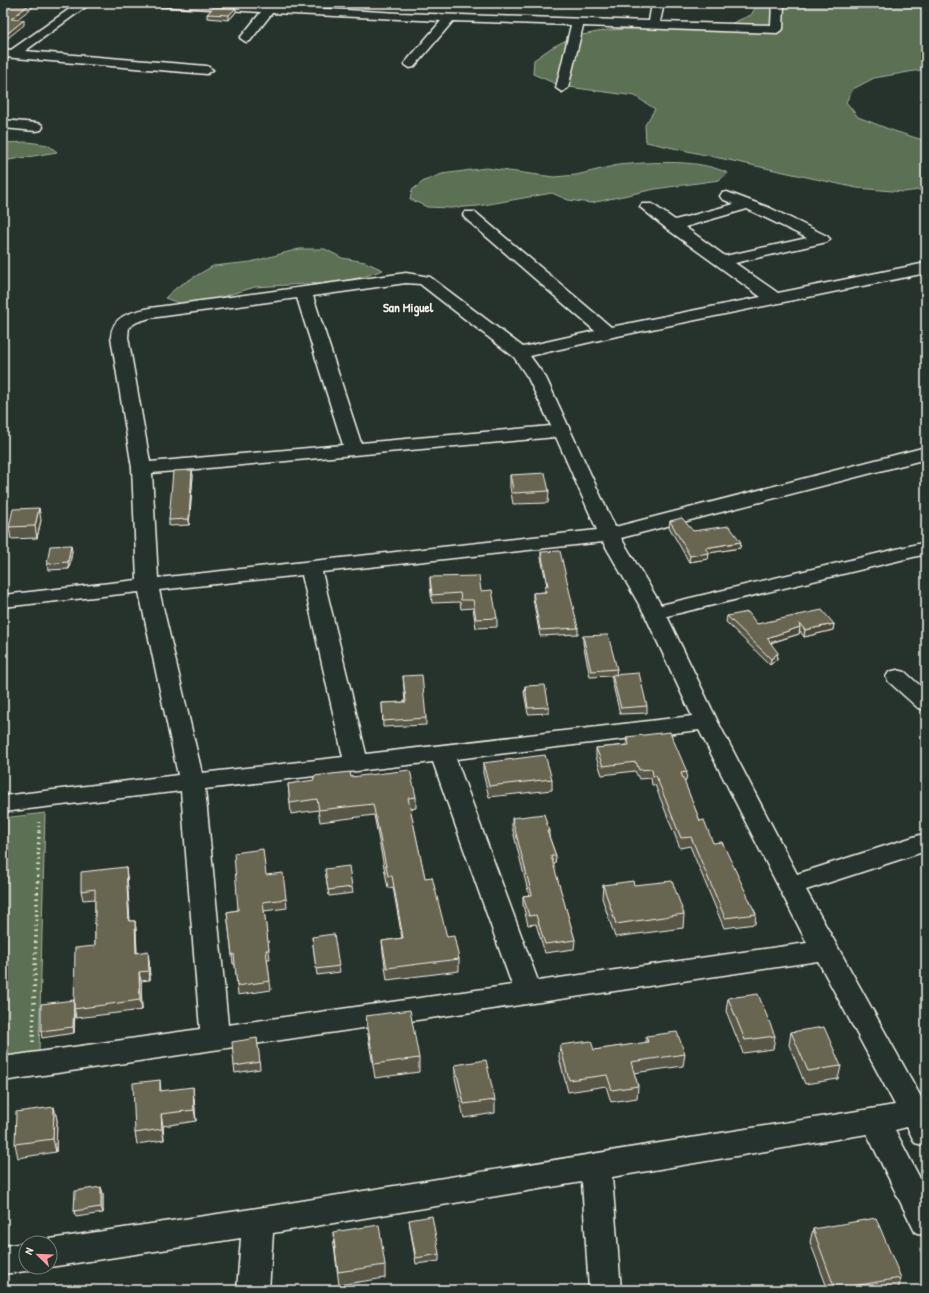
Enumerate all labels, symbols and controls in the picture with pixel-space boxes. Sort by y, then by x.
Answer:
district label: San Miguel [383,298,434,317]
north arrow [18,1235,58,1275]
text: N [21,1246,36,1257]

